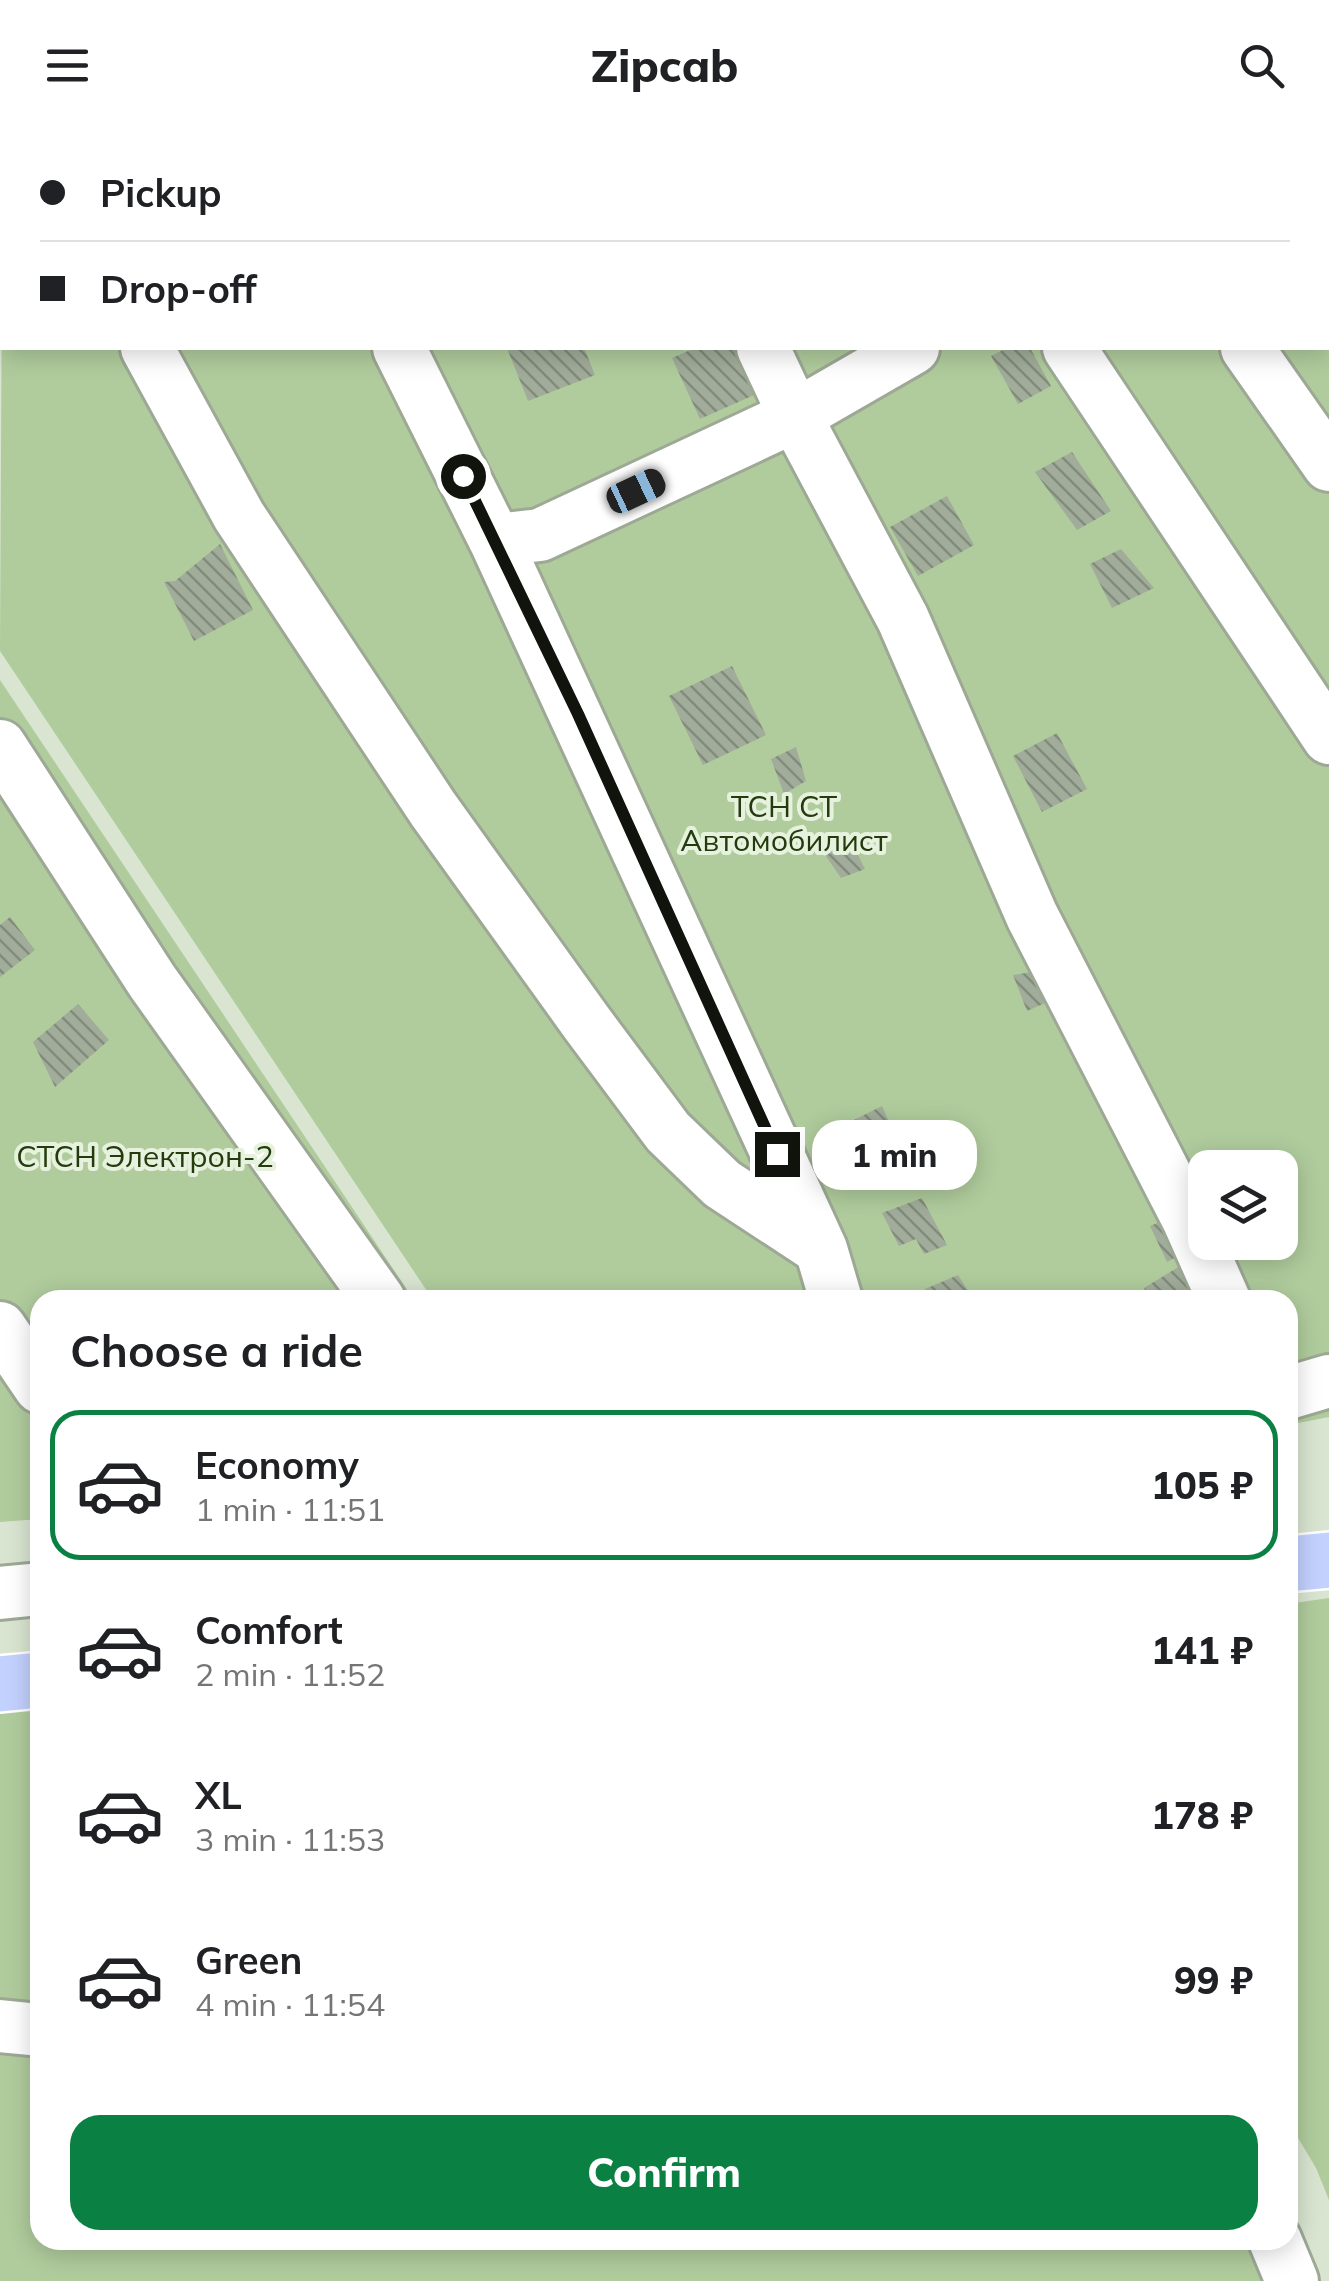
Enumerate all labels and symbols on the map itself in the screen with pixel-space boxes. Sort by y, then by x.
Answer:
route start [441,454,486,499]
car [602,465,670,517]
park label: ТСН СТ Автомобилист [680,787,888,859]
callout: 1 min [812,1119,977,1189]
route end [755,1132,800,1177]
park label: СТСН Электрон-2 [16,1137,274,1175]

